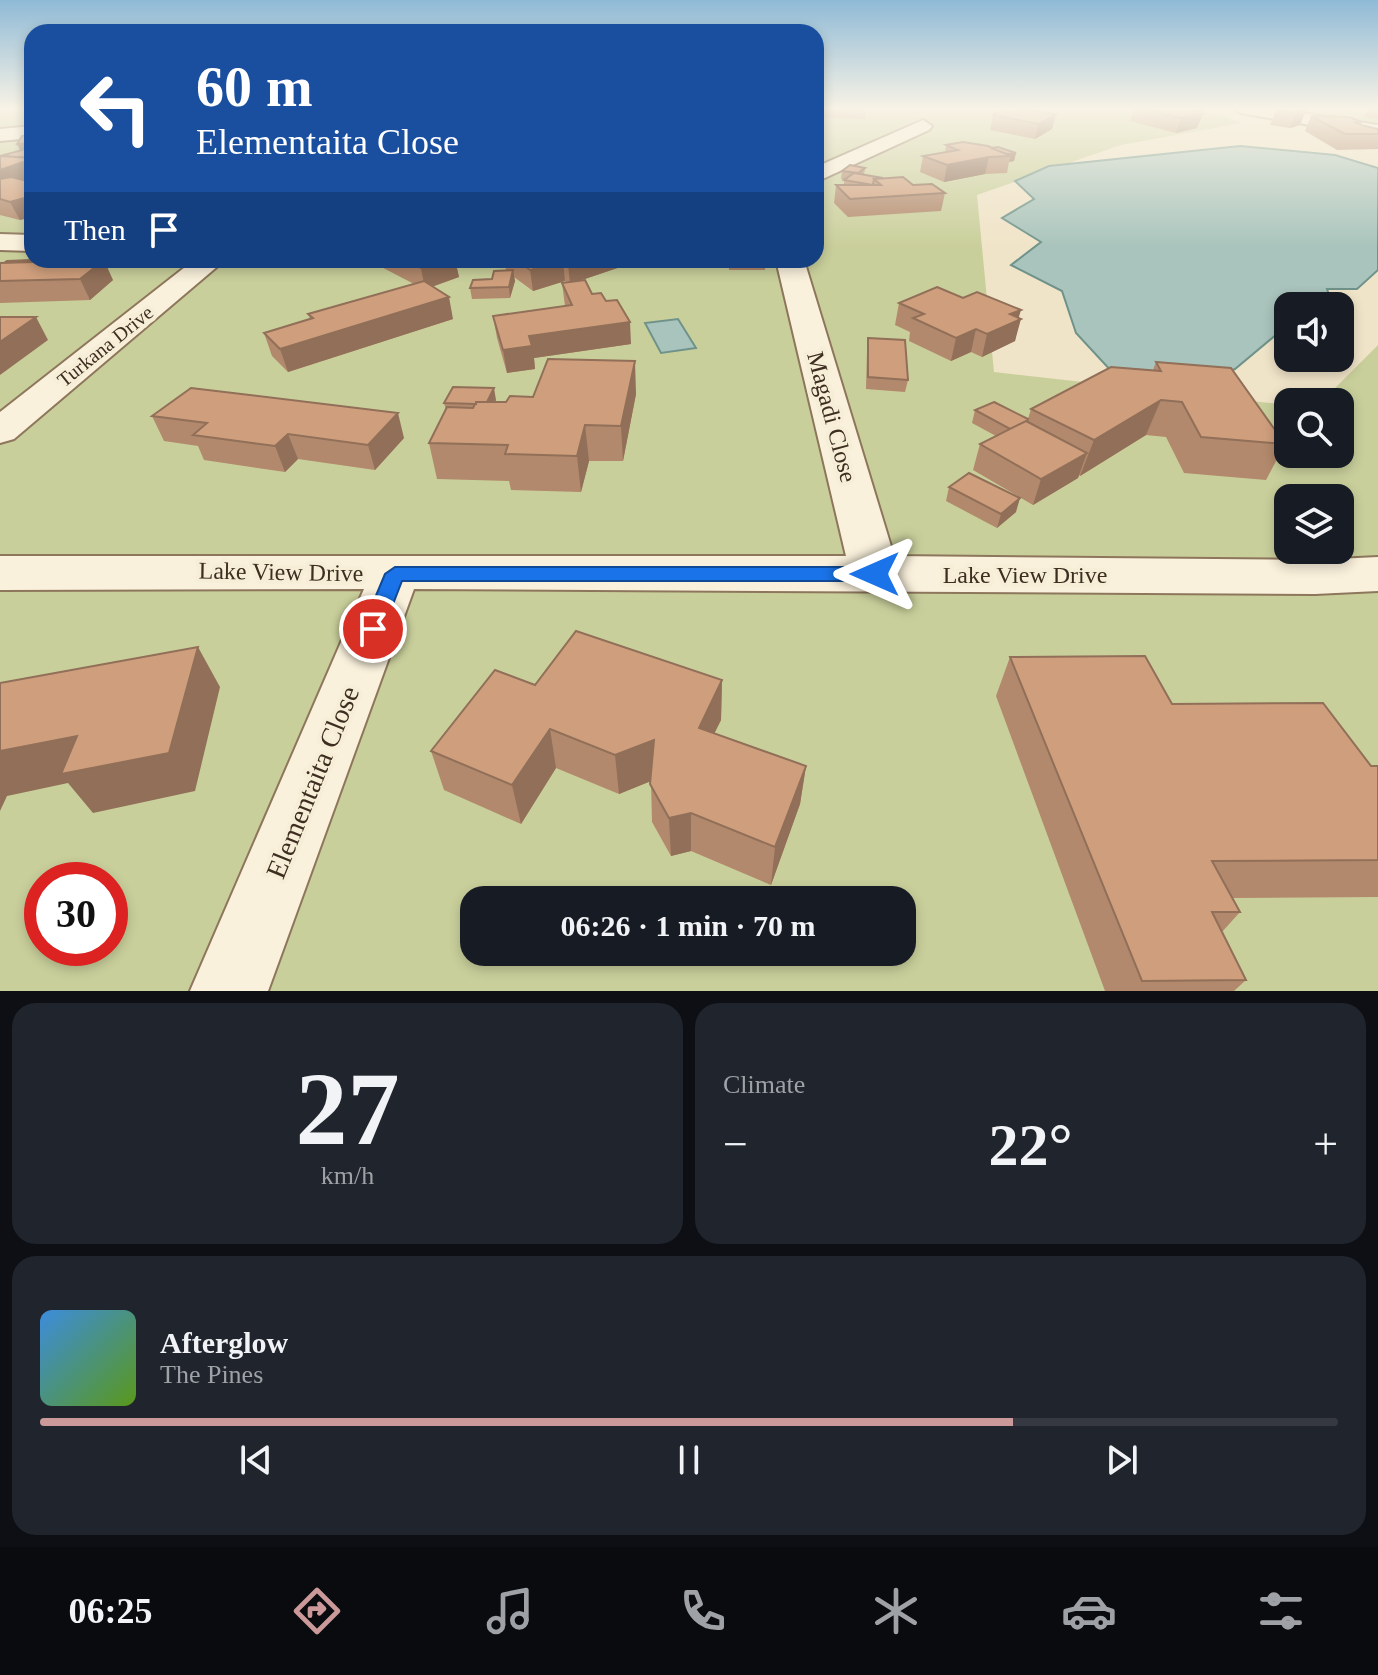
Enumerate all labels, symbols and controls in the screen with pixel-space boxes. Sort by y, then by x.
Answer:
icon: left [64,56,168,160]
text: 60 m [196,56,313,118]
text: Elementaita Close [196,122,459,162]
icon: arrive [142,208,186,252]
text: Then [64,213,126,246]
map controls [1274,292,1354,564]
button: sound [1274,292,1354,372]
street label: Turkana Drive [53,301,157,391]
street label: Magadi Close [802,349,862,485]
button: search [1274,388,1354,468]
button: layers [1274,484,1354,564]
position arrow [833,532,917,616]
street label: Lake View Drive [198,558,364,586]
street label: Lake View Drive [943,562,1107,588]
pin [339,595,407,663]
icon: arrive [351,607,395,651]
street label: Elementaita Close [260,682,365,883]
speed limit sign: 30 [24,862,128,966]
text: 06:26 · 1 min · 70 m [561,909,816,942]
text: 27 [296,1051,400,1166]
text: Climate [723,1070,805,1099]
text: 22° [989,1112,1073,1178]
text: − [723,1120,748,1169]
text: + [1313,1120,1338,1169]
text: km/h [321,1161,374,1190]
text: Afterglow [160,1326,288,1359]
text: The Pines [160,1360,263,1389]
icon: previous [234,1438,278,1482]
icon: pause [667,1438,711,1482]
icon: next [1100,1438,1144,1482]
icon: directions [289,1583,345,1639]
icon: music [482,1583,538,1639]
icon: phone [675,1583,731,1639]
icon: climate [868,1583,924,1639]
icon: car [1061,1583,1117,1639]
icon: filters [1253,1583,1309,1639]
text: 06:25 [68,1591,152,1631]

